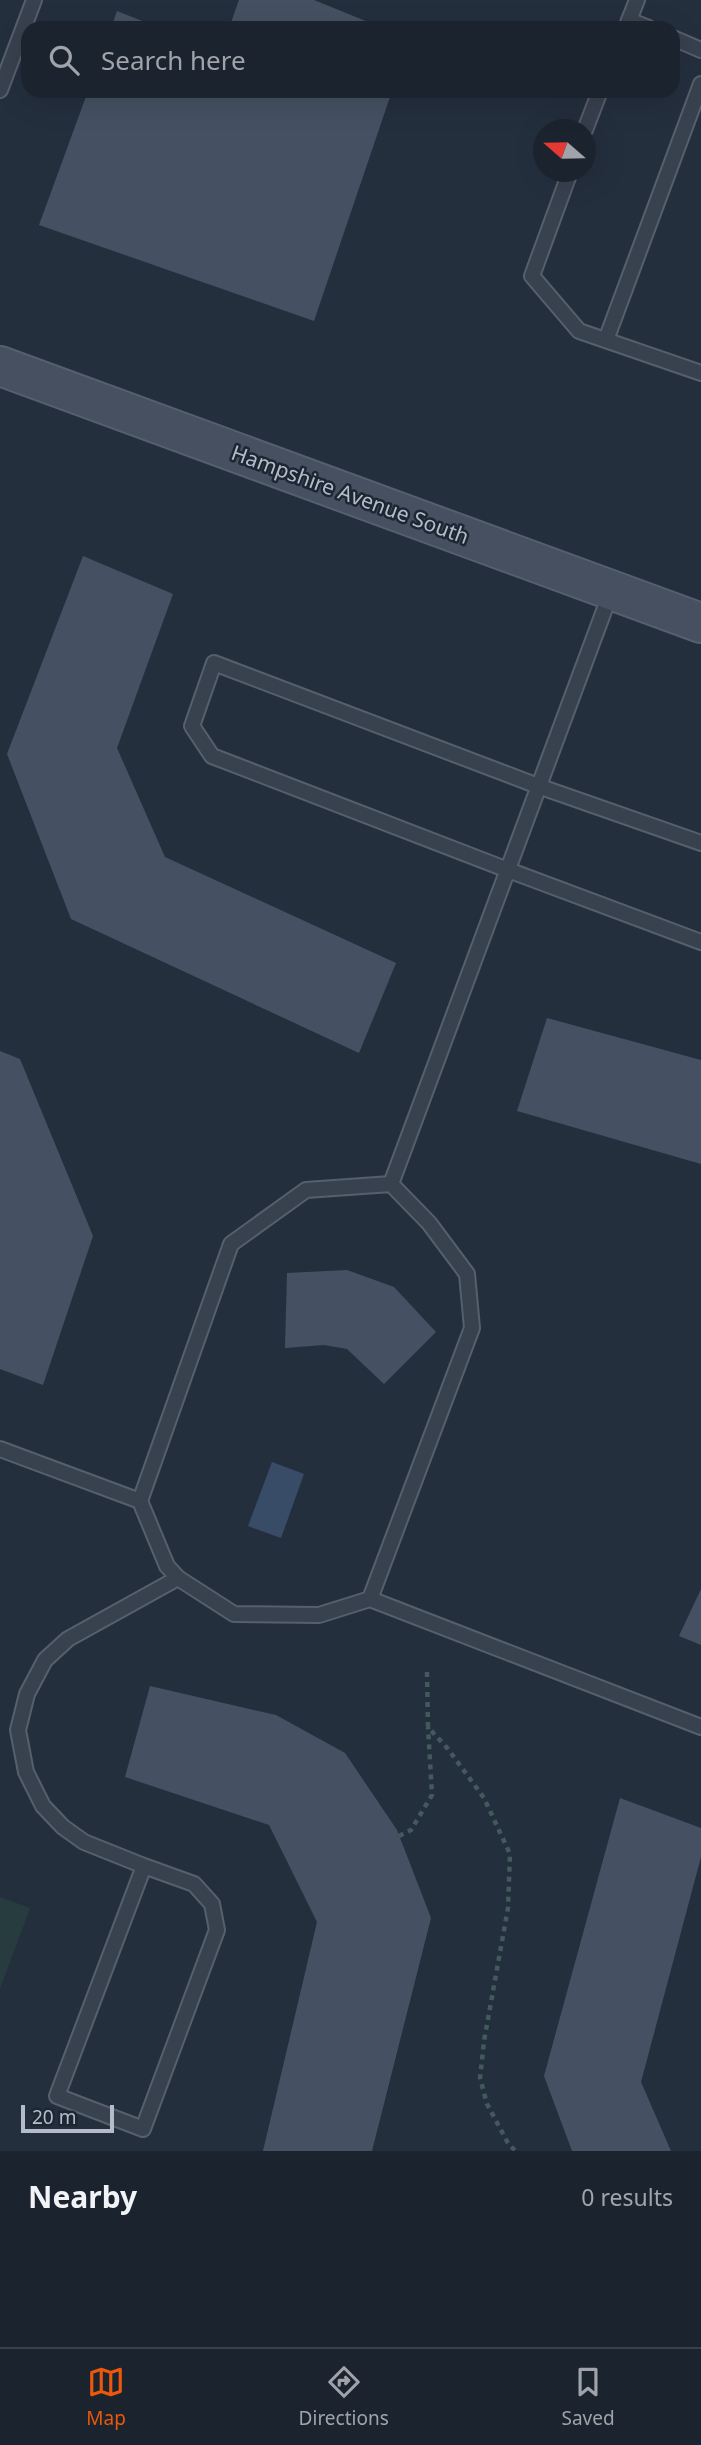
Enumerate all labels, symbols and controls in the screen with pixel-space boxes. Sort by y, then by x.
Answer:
search box [21,21,680,98]
icon: search [45,41,83,79]
text: Search here [101,42,246,78]
north arrow [533,119,596,182]
street label: Hampshire Avenue South [228,438,473,550]
scale bar [21,2102,114,2134]
text: 20 m [32,2104,76,2130]
text: Nearby [28,2176,137,2217]
text: 0 results [581,2181,673,2213]
tab: Map [86,2363,126,2431]
tab: Directions [299,2363,389,2431]
tab: Saved [561,2363,615,2431]

